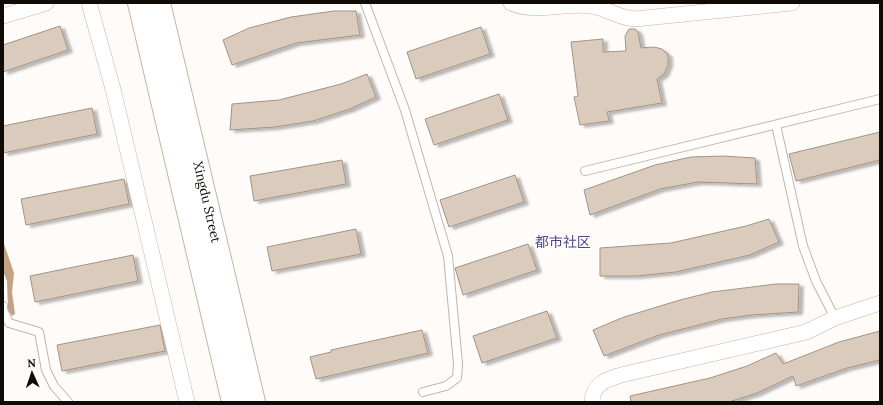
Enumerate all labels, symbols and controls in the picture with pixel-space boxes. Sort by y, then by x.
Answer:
street label: Xingdu Street [189,160,225,244]
district label: 都市社区 [535,233,591,251]
north arrow [12,353,52,393]
text: N [27,356,37,370]

